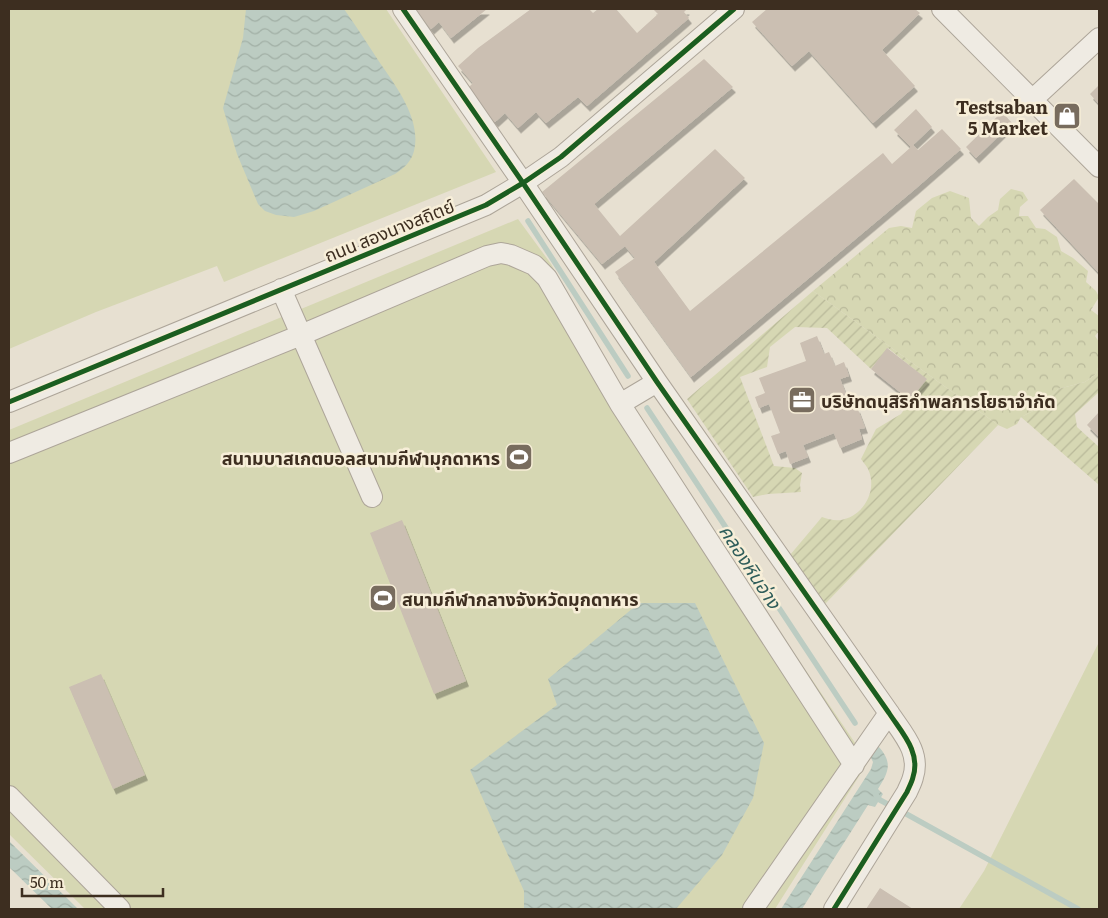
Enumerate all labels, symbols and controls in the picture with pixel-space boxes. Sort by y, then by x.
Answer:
place label: Testsaban 5 Market [956,93,1048,141]
shop icon: Testsaban 5 Market [1052,101,1082,131]
street label: ถนน สองนางสถิตย์ [320,192,458,268]
office icon: บริษัทดนุสิริกำพลการโยธาจำกัด [787,385,817,415]
place label: บริษัทดนุสิริกำพลการโยธาจำกัด [821,387,1056,414]
sports icon: สนามบาสเกตบอลสนามกีฬามุกดาหาร [504,442,534,472]
place label: สนามบาสเกตบอลสนามกีฬามุกดาหาร [222,444,500,471]
water label: คลองหินอ่าง [713,518,789,614]
sports icon: สนามกีฬากลางจังหวัดมุกดาหาร [368,583,398,613]
place label: สนามกีฬากลางจังหวัดมุกดาหาร [402,585,639,612]
scale bar [22,866,164,898]
text: 50 m [30,870,64,893]

